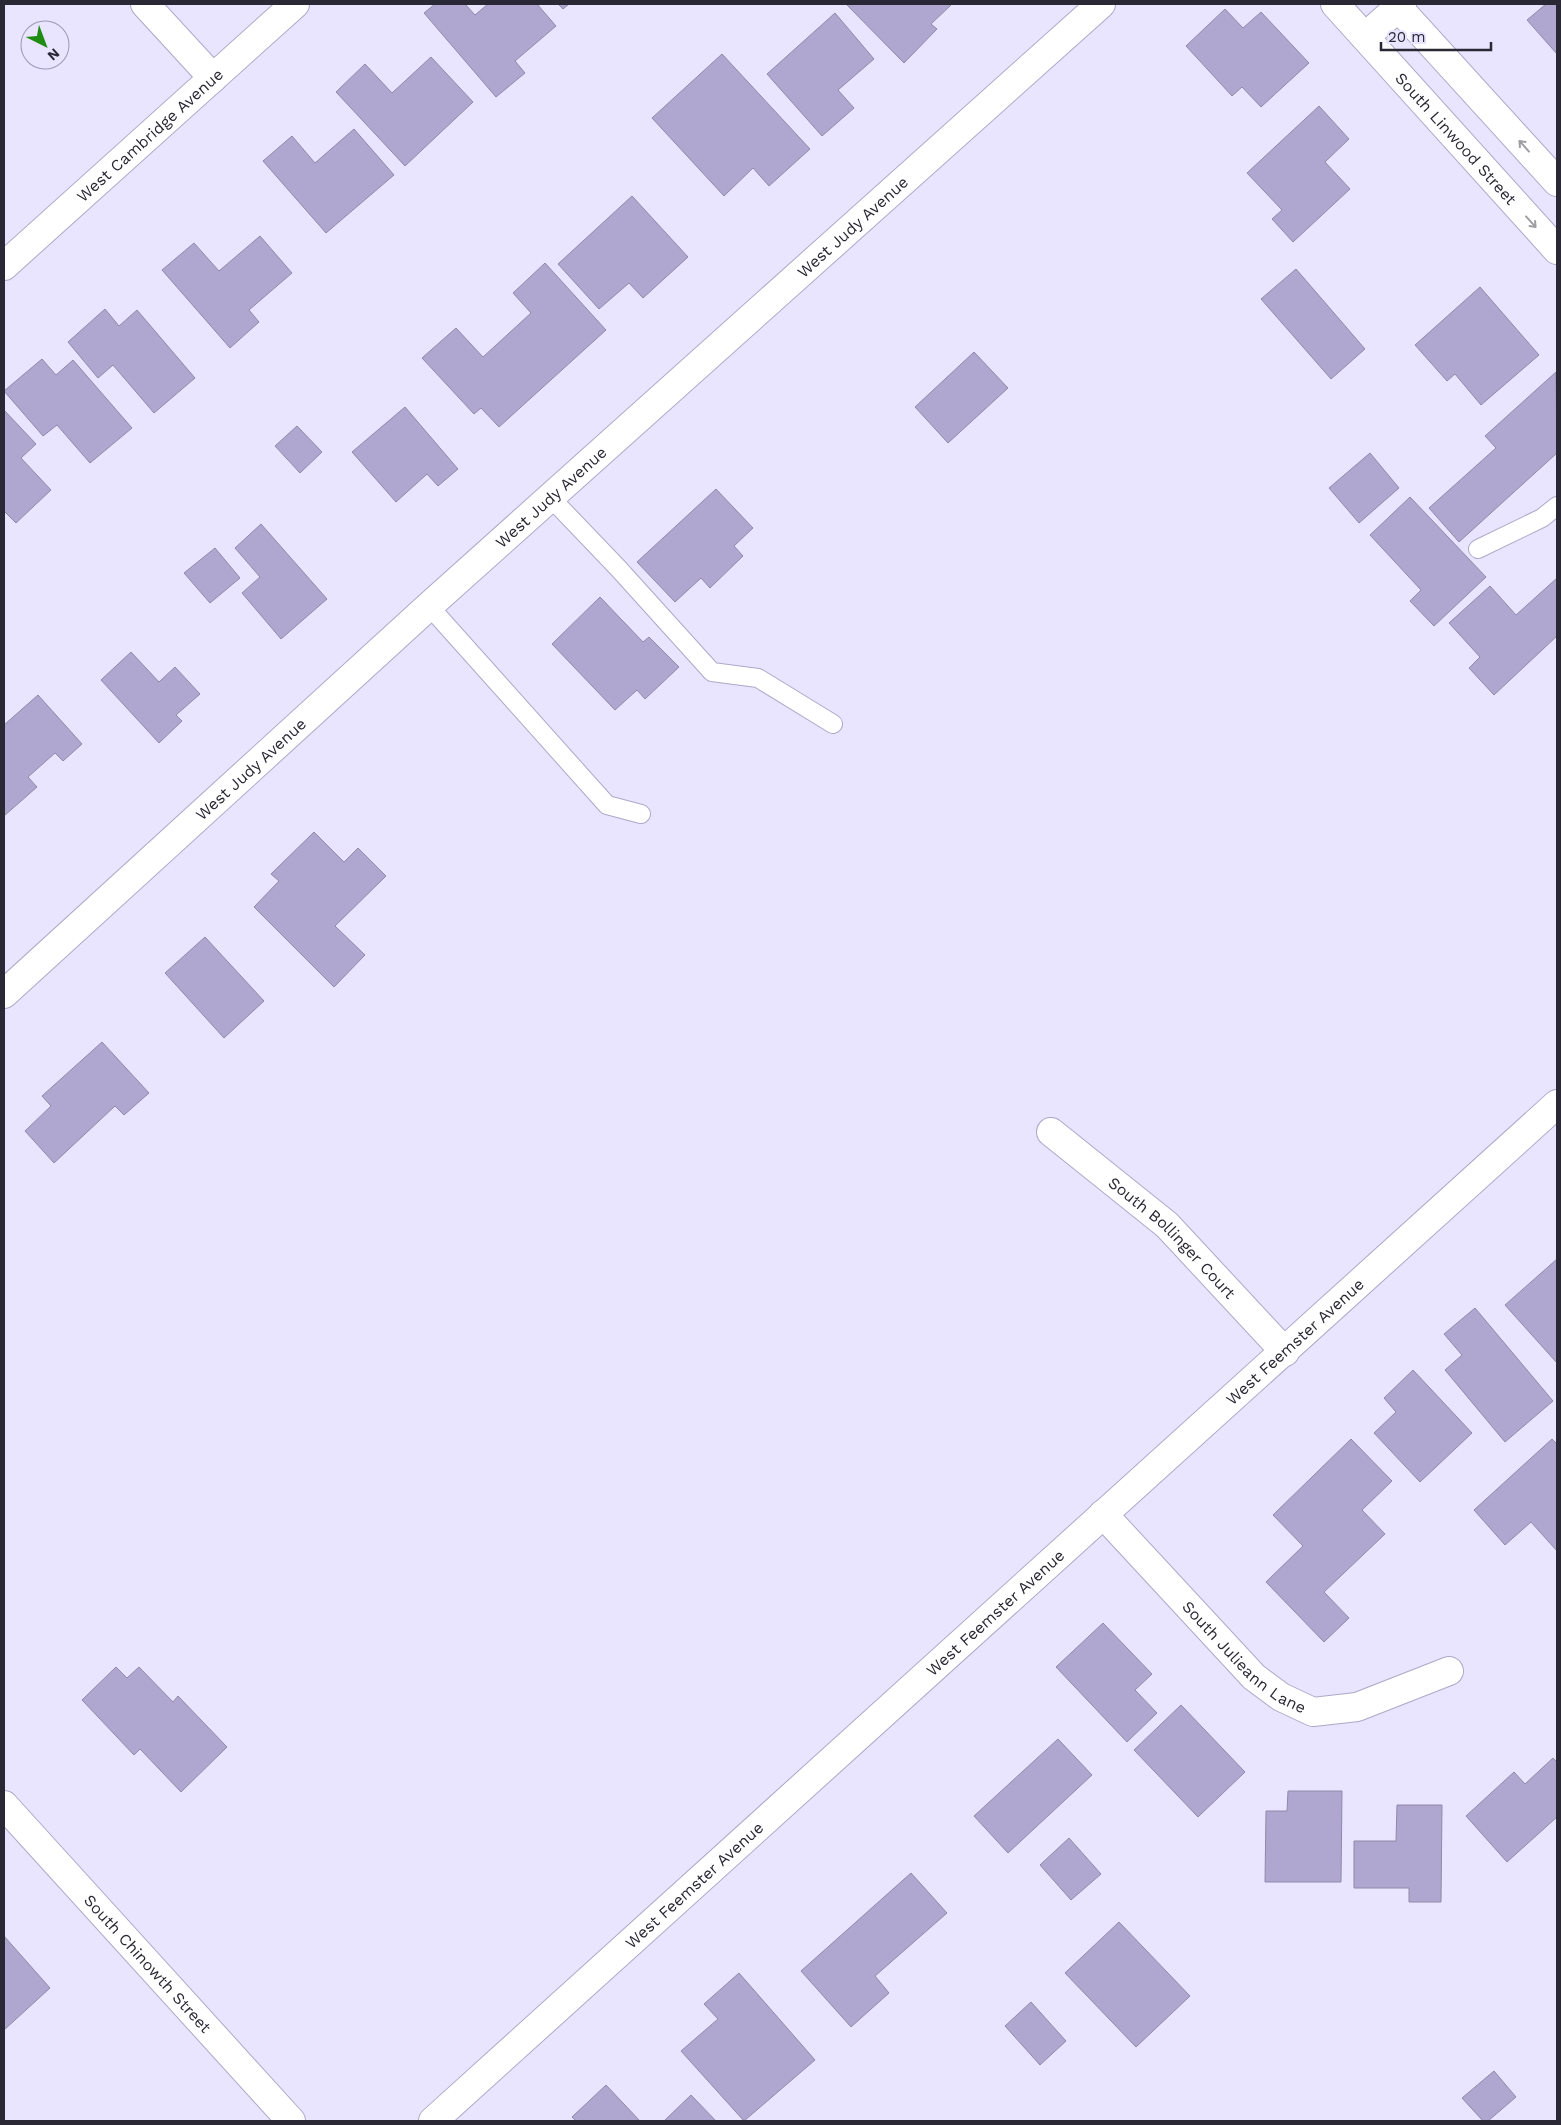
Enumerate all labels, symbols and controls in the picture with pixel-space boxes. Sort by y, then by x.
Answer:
north arrow [20,20,70,70]
scale bar [1381,20,1491,52]
text: 20 m [1388,28,1426,46]
text: N [44,45,63,64]
street label: West Cambridge Avenue [73,65,227,206]
street label: South Linwood Street [1391,69,1521,209]
one-way arrow [1519,139,1530,152]
street label: West Judy Avenue [793,172,912,282]
one-way arrow [1526,215,1537,228]
street label: West Judy Avenue [492,443,611,552]
street label: West Judy Avenue [192,714,310,824]
street label: South Bollinger Court [1105,1173,1240,1303]
street label: West Feemster Avenue [1222,1275,1368,1409]
street label: West Feemster Avenue [923,1546,1068,1680]
street label: South Julieann Lane [1178,1597,1309,1717]
street label: West Feemster Avenue [621,1818,767,1952]
street label: South Chinowth Street [80,1891,215,2037]

